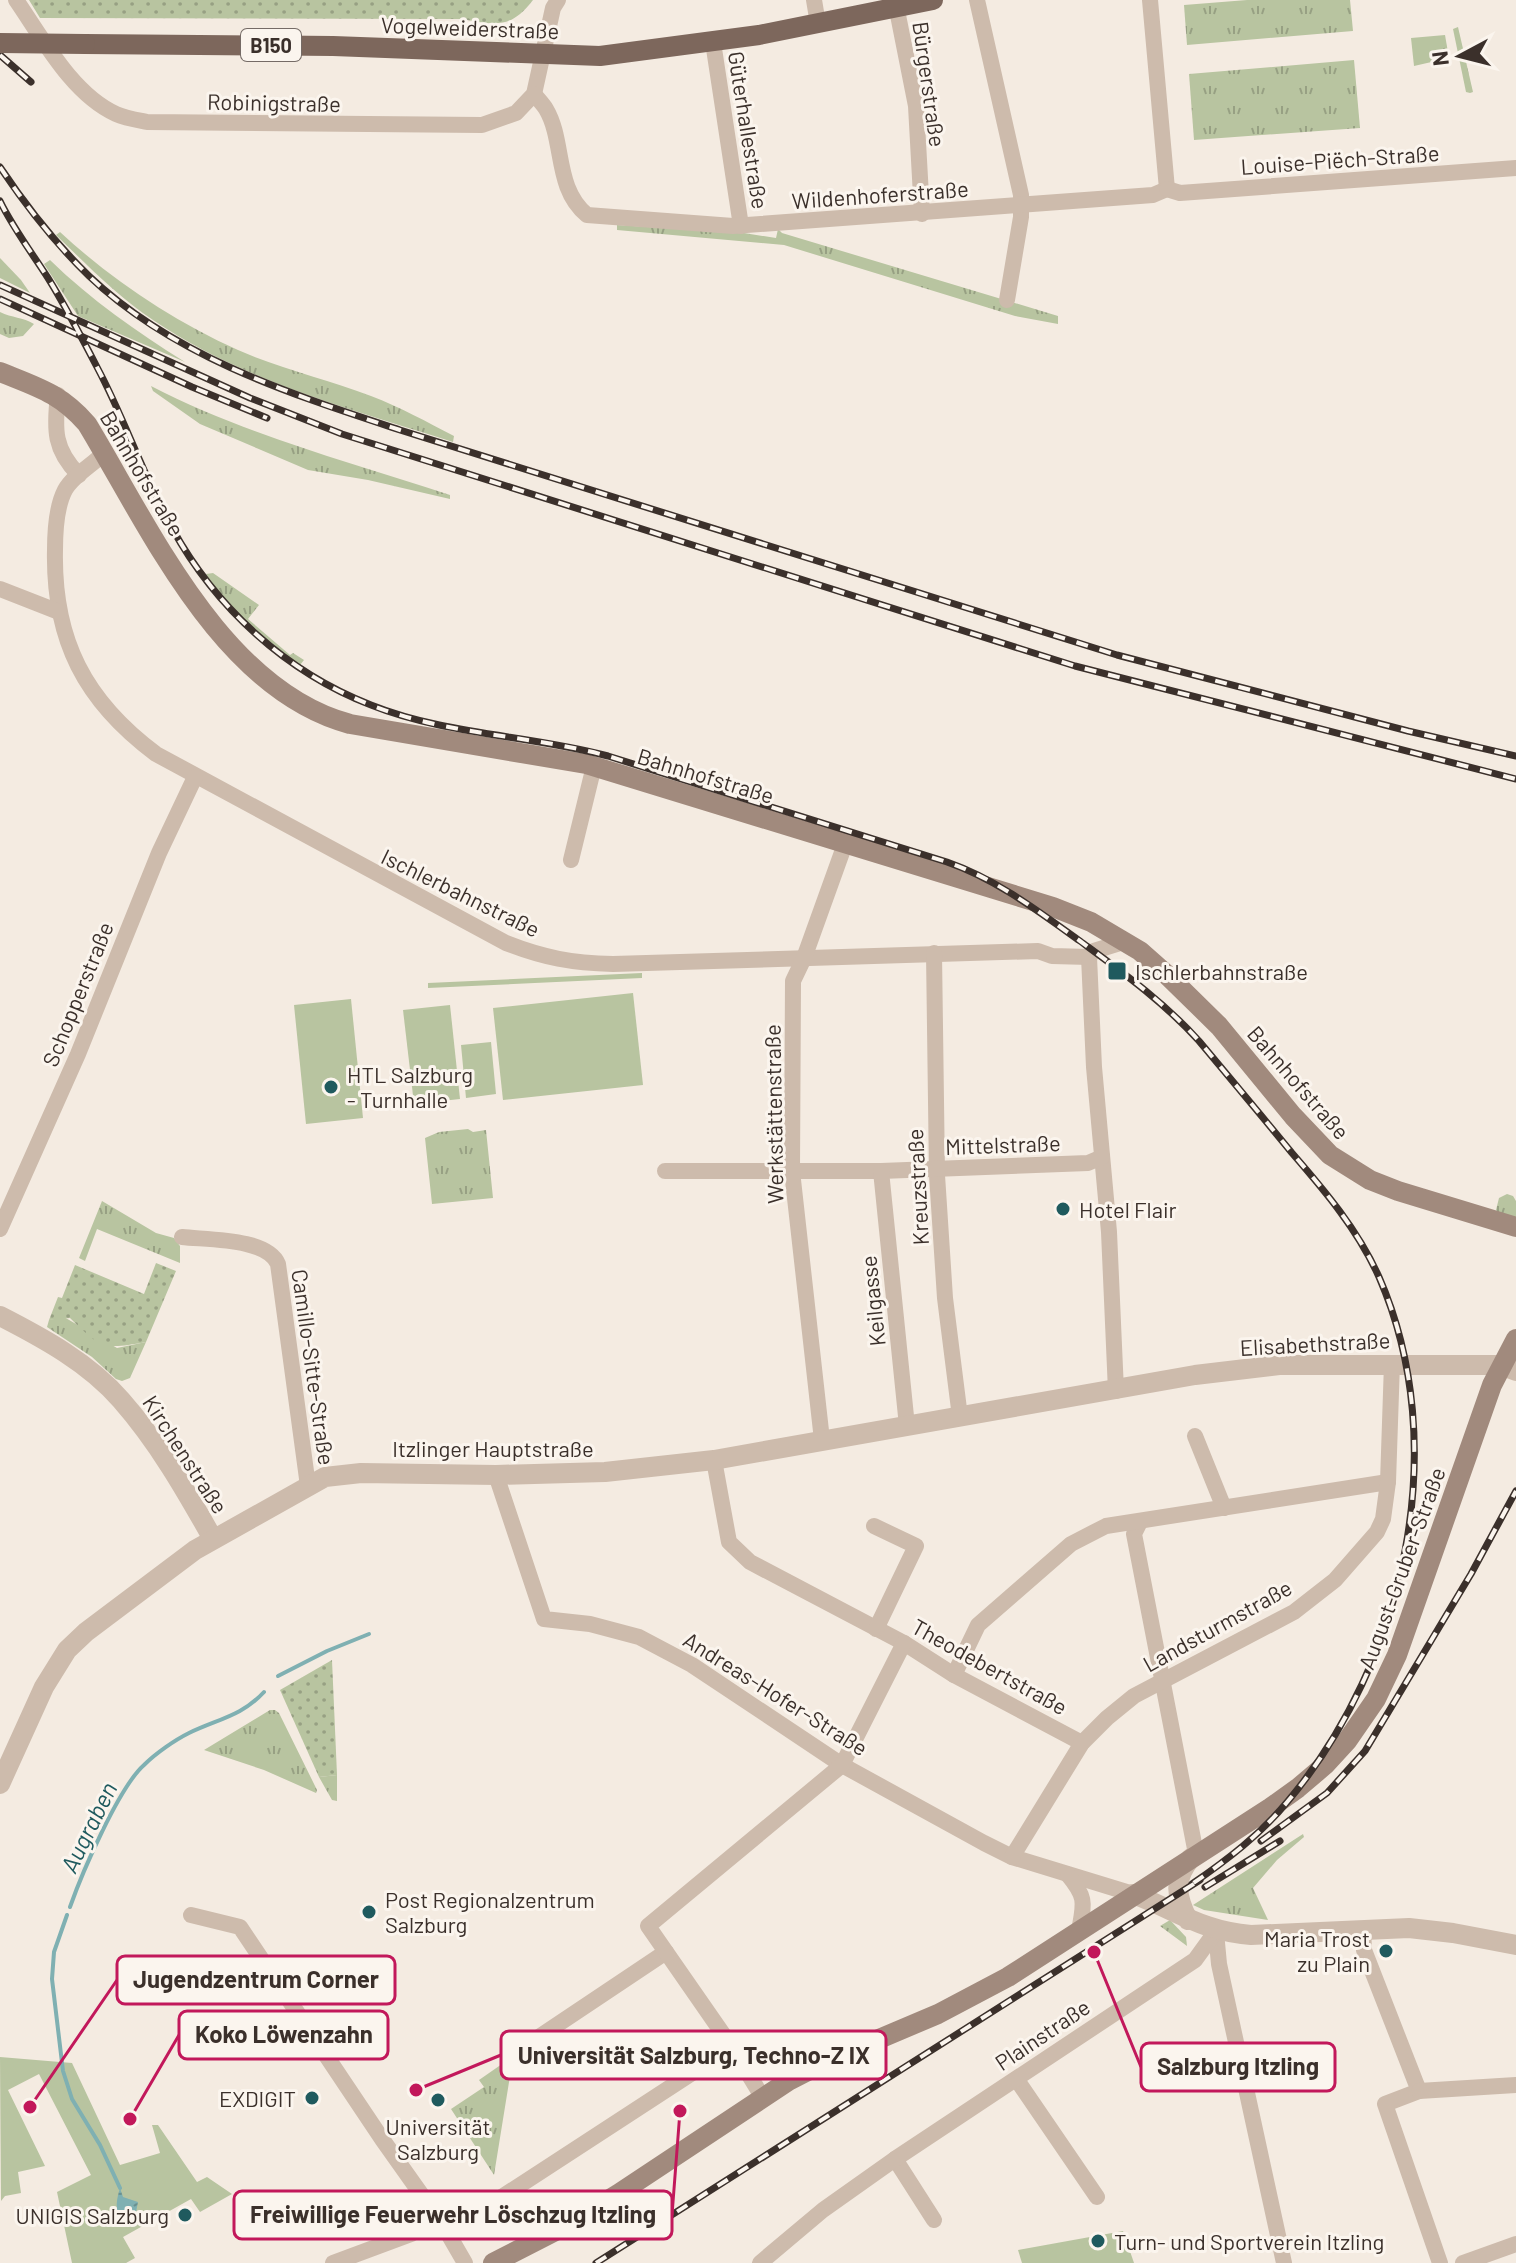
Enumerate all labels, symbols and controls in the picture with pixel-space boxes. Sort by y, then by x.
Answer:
street label: Vogelweiderstraße [380,11,560,43]
north arrow [1420,16,1500,96]
street label: Bürgerstraße [908,20,952,148]
road number: B150 [241,29,301,61]
street label: Güterhallestraße [724,49,774,211]
text: N [1425,50,1453,67]
street label: Robinigstraße [207,88,341,116]
street label: Louise-Piëch-Straße [1240,139,1440,179]
street label: Wildenhoferstraße [791,175,969,213]
street label: Bahnhofstraße [95,406,191,540]
street label: Bahnhofstraße [635,742,777,808]
street label: Ischlerbahnstraße [378,842,544,942]
street label: Schopperstraße [36,918,118,1070]
place label: Ischlerbahnstraße [1135,958,1308,984]
marker: Ischlerbahnstraße [1106,960,1128,982]
street label: Bahnhofstraße [1243,1020,1355,1144]
street label: Werkstättenstraße [758,1024,788,1204]
place label: HTL Salzburg - Turnhalle [347,1061,473,1112]
marker: HTL Salzburg - Turnhalle [322,1078,340,1096]
street label: Kreuzstraße [901,1128,933,1246]
street label: Mittelstraße [945,1129,1061,1159]
place label: Hotel Flair [1079,1196,1177,1222]
marker: Hotel Flair [1054,1200,1072,1218]
street label: Keilgasse [854,1254,890,1348]
street label: Camillo-Sitte-Straße [287,1267,341,1467]
street label: Elisabethstraße [1239,1326,1391,1360]
street label: Kirchenstraße [138,1390,234,1518]
street label: Itzlinger Hauptstraße [392,1435,594,1461]
street label: August-Gruber-Straße [1352,1463,1450,1673]
street label: Landsturmstraße [1138,1573,1296,1677]
street label: Theodebertstraße [908,1613,1072,1719]
street label: Andreas-Hofer-Straße [679,1626,873,1760]
water label: Augraben [54,1777,122,1877]
place label: Post Regionalzentrum Salzburg [385,1886,595,1937]
marker: Post Regionalzentrum Salzburg [360,1903,378,1921]
place label: Maria Trost zu Plain [1264,1925,1370,1976]
marker: Maria Trost zu Plain [1377,1942,1395,1960]
callout: Jugendzentrum Corner [117,1956,395,2004]
text: Jugendzentrum Corner [133,1964,379,1993]
street label: Plainstraße [990,1993,1094,2075]
callout: Koko Löwenzahn [179,2011,388,2059]
text: Koko Löwenzahn [195,2019,373,2048]
callout: Universität Salzburg, Techno-Z IX [501,2031,886,2079]
text: Universität Salzburg, Techno-Z IX [518,2040,870,2069]
callout: Salzburg Itzling [1141,2043,1335,2091]
text: Salzburg Itzling [1157,2051,1319,2080]
place label: EXDIGIT [219,2085,296,2111]
marker: EXDIGIT [303,2089,321,2107]
marker: Universität Salzburg [429,2091,447,2109]
place label: Universität Salzburg [386,2113,490,2164]
callout: Freiwillige Feuerwehr Löschzug Itzling [234,2191,672,2239]
text: Freiwillige Feuerwehr Löschzug Itzling [250,2199,656,2228]
place label: UNIGIS Salzburg [16,2202,169,2228]
marker: UNIGIS Salzburg [176,2206,194,2224]
place label: Turn- und Sportverein Itzling [1114,2228,1384,2254]
marker: Turn- und Sportverein Itzling [1089,2232,1107,2250]

